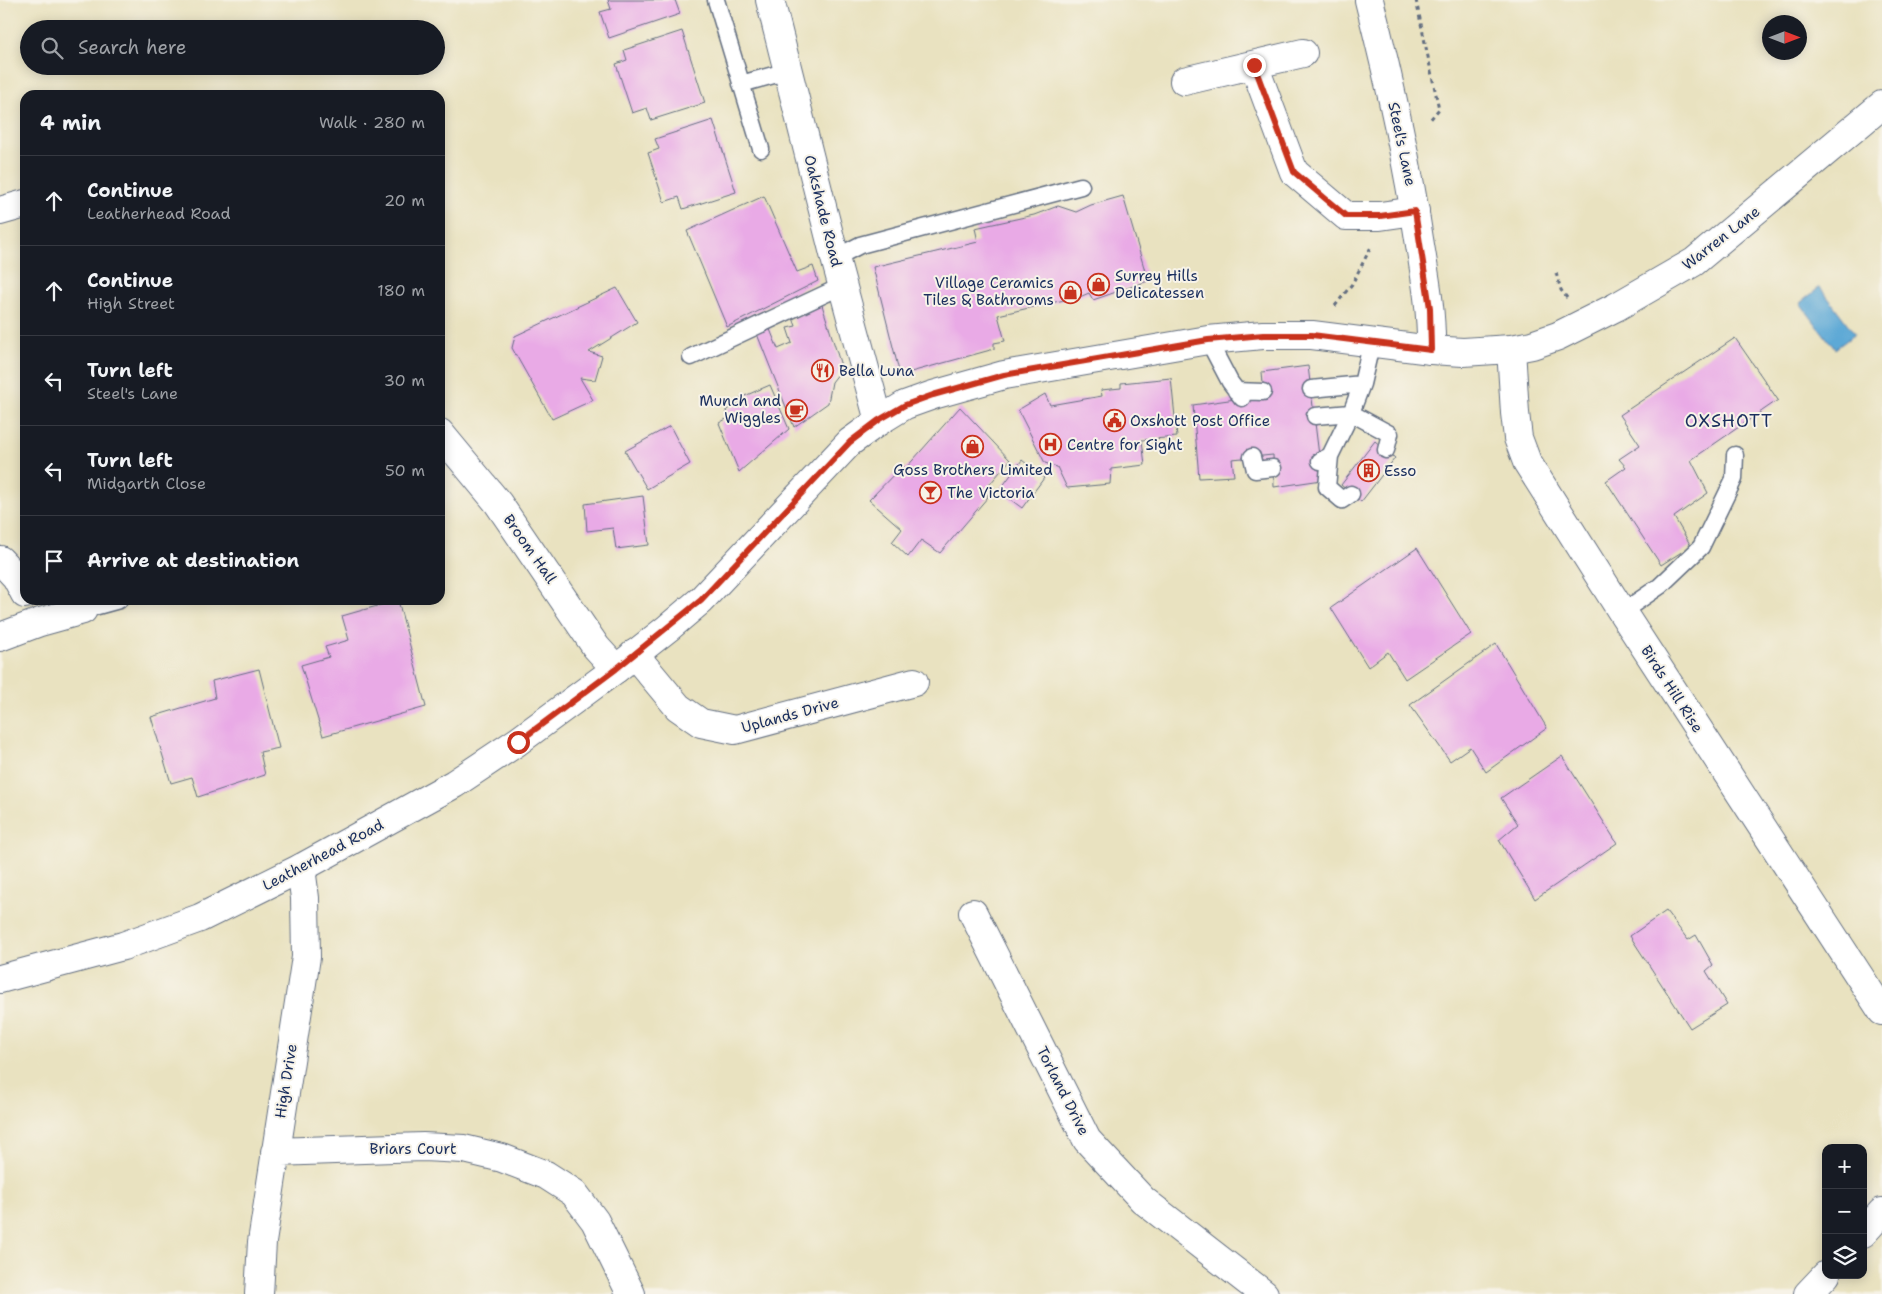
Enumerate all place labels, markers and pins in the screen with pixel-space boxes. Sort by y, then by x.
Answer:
place label: Surrey Hills Delicatessen [1115,266,1204,303]
place label: Village Ceramics Tiles & Bathrooms [923,273,1054,310]
shop icon: Surrey Hills Delicatessen [1087,273,1111,297]
shop icon: Village Ceramics Tiles & Bathrooms [1058,280,1082,304]
restaurant icon: Bella Luna [811,359,835,383]
place label: Bella Luna [839,361,915,381]
place label: Munch and Wiggles [699,391,781,428]
cafe icon: Munch and Wiggles [785,398,809,422]
public building icon: Oxshott Post Office [1102,409,1126,433]
place label: Oxshott Post Office [1130,411,1270,431]
hospital icon: Centre for Sight [1039,433,1063,457]
shop icon: Goss Brothers Limited [961,435,985,459]
place label: Centre for Sight [1067,435,1183,455]
building icon: Esso [1356,459,1380,483]
place label: Goss Brothers Limited [893,460,1053,480]
place label: Esso [1384,461,1416,481]
bar icon: The Victoria [919,481,943,505]
place label: The Victoria [947,483,1035,503]

